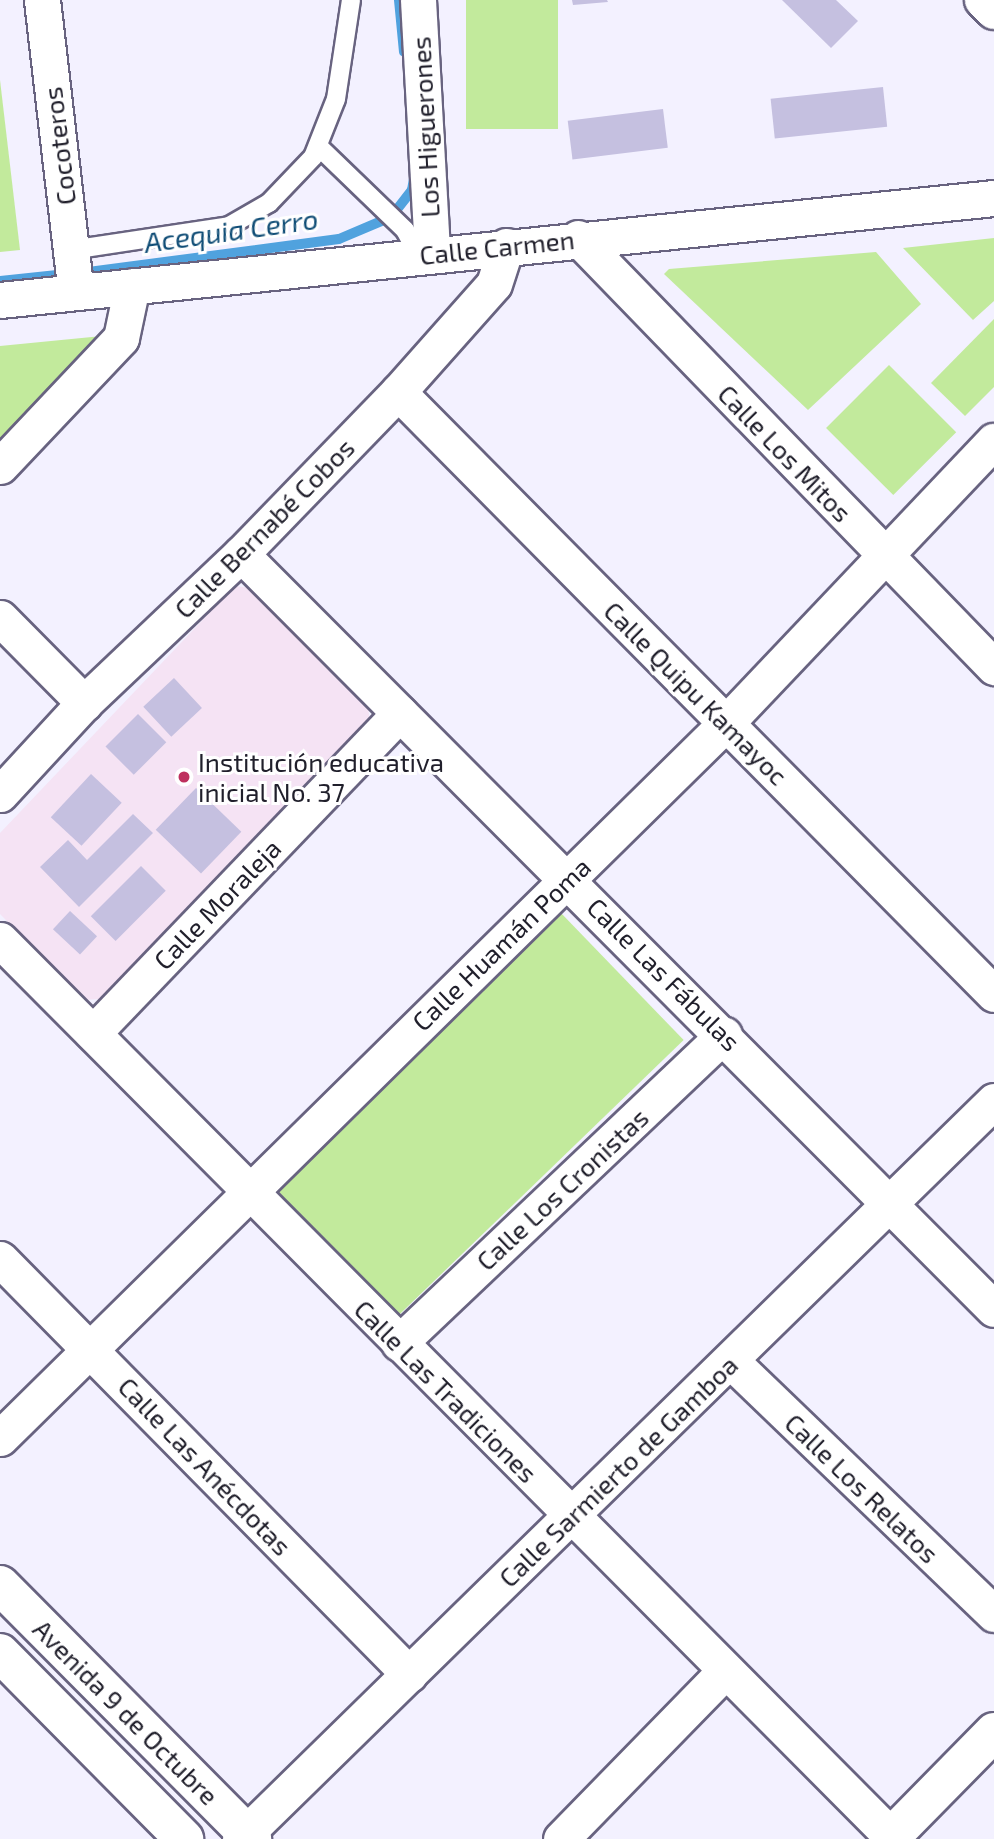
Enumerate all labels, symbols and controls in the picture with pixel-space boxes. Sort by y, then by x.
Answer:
street label: Los Higuerones [405,36,445,218]
street label: Cocoteros [36,85,82,207]
water label: Acequia Cerro [142,201,320,259]
street label: Calle Carmen [418,223,576,271]
street label: Calle Los Mitos [712,378,858,528]
street label: Calle Bernabé Cobos [168,432,360,624]
street label: Calle Quipu Kamayoc [598,595,794,791]
place label: Institución educativa inicial No. 37 [198,746,444,808]
marker: Institución educativa inicial No. 37 [176,769,192,785]
street label: Calle Moraleja [147,832,287,976]
street label: Calle Huamán Poma [405,851,597,1037]
street label: Calle Las Fábulas [581,891,747,1057]
street label: Calle Los Cronistas [470,1101,654,1277]
street label: Calle Las Tradiciones [348,1293,544,1489]
street label: Calle Sarmierto de Gamboa [492,1349,744,1593]
street label: Calle Las Anécdotas [112,1370,298,1562]
street label: Calle Los Relatos [779,1407,945,1569]
street label: Avenida 9 de Octubre [27,1613,225,1811]

